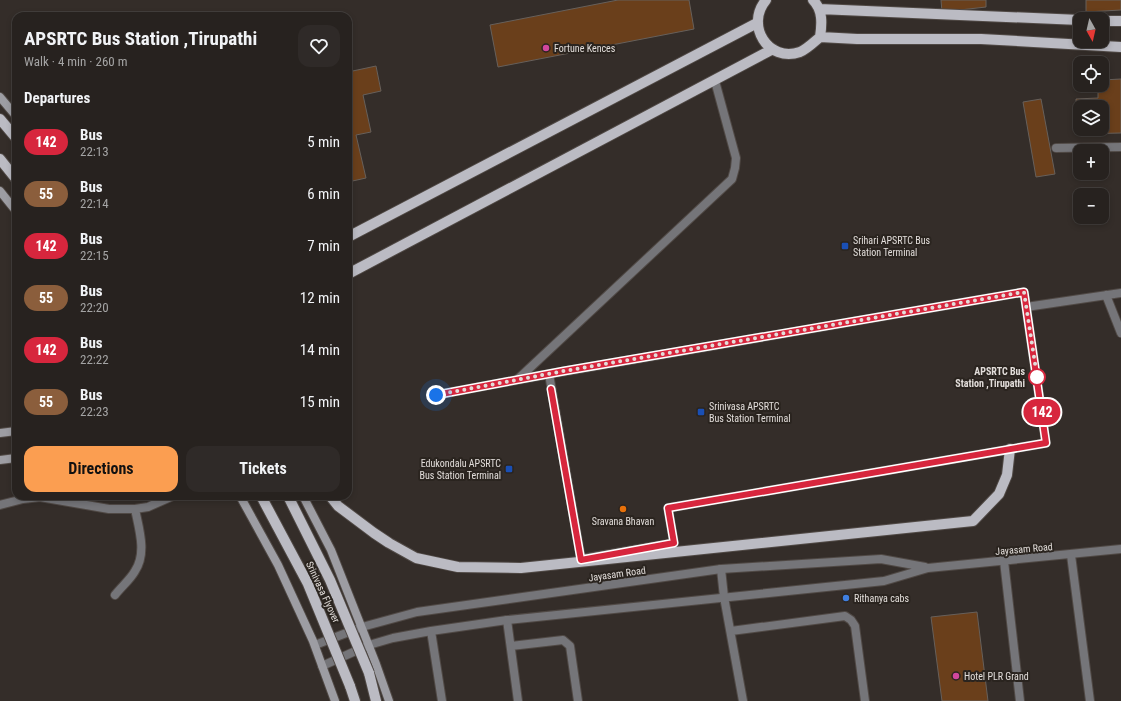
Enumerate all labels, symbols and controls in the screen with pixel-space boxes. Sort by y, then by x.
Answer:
north arrow [1073,12,1109,48]
map controls [1073,12,1109,224]
button: heart [298,25,340,67]
text: APSRTC Bus Station ,Tirupathi [24,27,257,50]
marker: Fortune Kences [541,43,551,53]
place label: Fortune Kences [554,43,616,54]
text: Walk · 4 min · 260 m [24,54,128,69]
button: locate [1073,56,1109,92]
text: Departures [24,89,90,107]
button: layers [1073,100,1109,136]
text: Bus [80,126,103,144]
text: 5 min [307,133,340,151]
text: 142 [35,134,57,150]
text: 22:13 [80,144,109,159]
button: + [1073,144,1109,180]
text: Bus [80,178,103,196]
text: 6 min [307,185,340,203]
text: 55 [39,186,53,202]
button: − [1073,188,1109,224]
text: 22:14 [80,196,109,211]
text: Bus [80,230,103,248]
place label: Srihari APSRTC Bus Station Terminal [853,235,931,258]
text: 7 min [307,237,340,255]
text: 142 [35,238,57,254]
marker: Srihari APSRTC Bus Station Terminal [840,241,850,251]
text: 22:15 [80,248,109,263]
text: Bus [80,282,103,300]
text: 12 min [300,289,340,307]
text: 55 [39,290,53,306]
text: 22:20 [80,300,109,315]
text: Bus [80,334,103,352]
text: 14 min [300,341,340,359]
text: 142 [35,342,57,358]
text: 22:22 [80,352,109,367]
place label: APSRTC Bus Station ,Tirupathi [955,366,1025,390]
marker: APSRTC Bus Station ,Tirupathi [1028,368,1046,386]
your location [426,385,446,405]
text: Bus [80,386,103,404]
text: 15 min [300,393,340,411]
text: 55 [39,394,53,410]
line badge: 142 [1019,399,1065,425]
place label: Srinivasa APSRTC Bus Station Terminal [709,401,791,424]
text: 22:23 [80,404,109,419]
text: 142 [1031,404,1053,420]
marker: Srinivasa APSRTC Bus Station Terminal [696,407,706,417]
button: Directions [24,446,178,492]
button: Tickets [186,446,340,492]
place label: Edukondalu APSRTC Bus Station Terminal [419,458,501,481]
marker: Edukondalu APSRTC Bus Station Terminal [504,464,514,474]
marker: Sravana Bhavan [618,504,628,514]
place label: Sravana Bhavan [592,516,654,527]
street label: Jayasam Road [995,541,1053,557]
street label: Srinivasa Flyover [304,560,342,624]
street label: Jayasam Road [588,565,646,583]
marker: Rithanya cabs [841,593,851,603]
place label: Rithanya cabs [854,593,910,604]
marker: Hotel PLR Grand [951,671,961,681]
place label: Hotel PLR Grand [964,671,1029,682]

